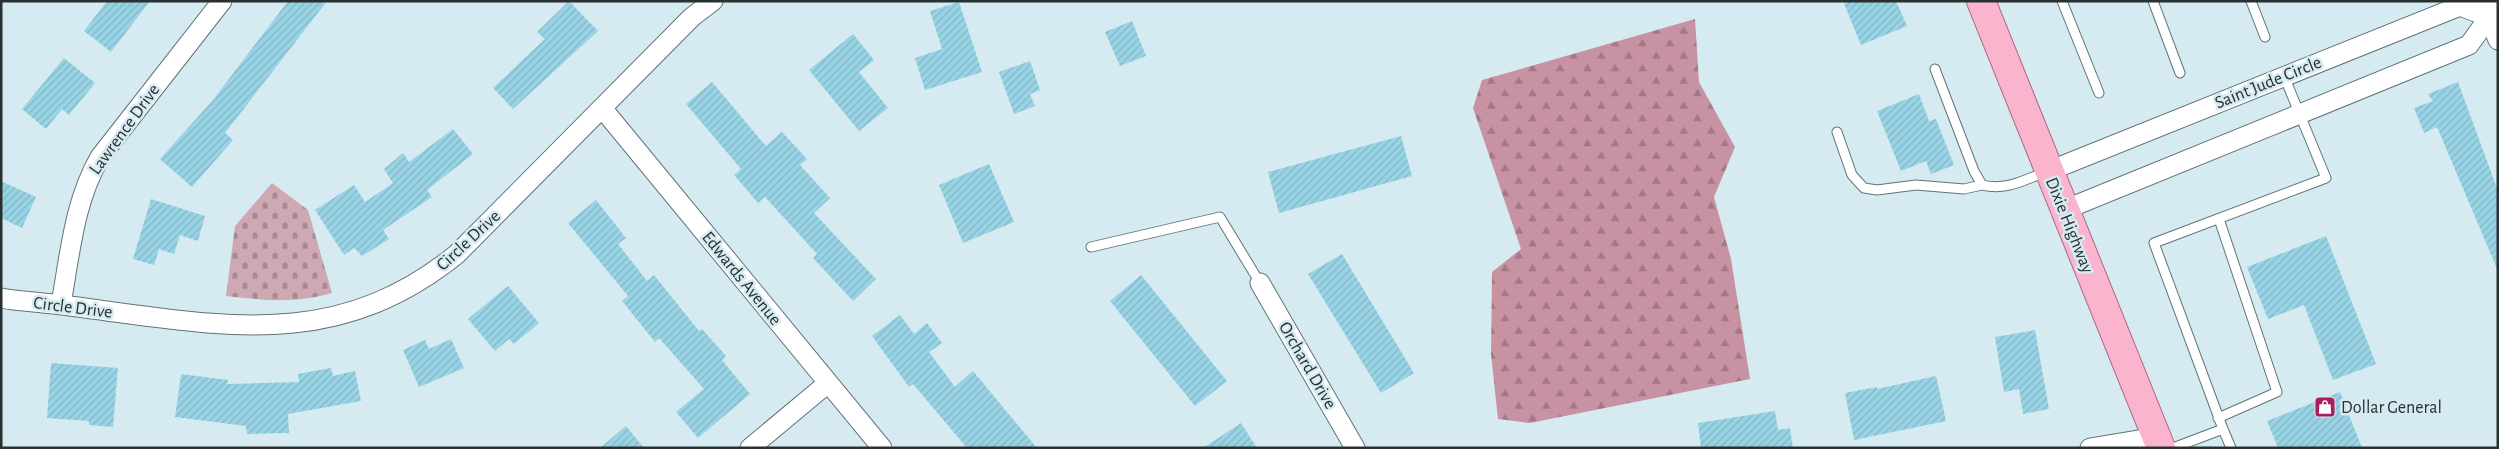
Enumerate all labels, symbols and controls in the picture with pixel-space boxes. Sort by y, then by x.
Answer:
street label: Saint Jude Circle [2213,53,2324,112]
street label: Lawrence Drive [86,81,163,178]
street label: Dixie Highway [2042,175,2097,276]
street label: Circle Drive [433,207,504,274]
street label: Edwards Avenue [698,228,784,329]
street label: Circle Drive [32,294,113,322]
street label: Orchard Drive [1275,319,1339,412]
shop icon: Dollar General [2313,395,2337,419]
place label: Dollar General [2341,399,2442,417]

